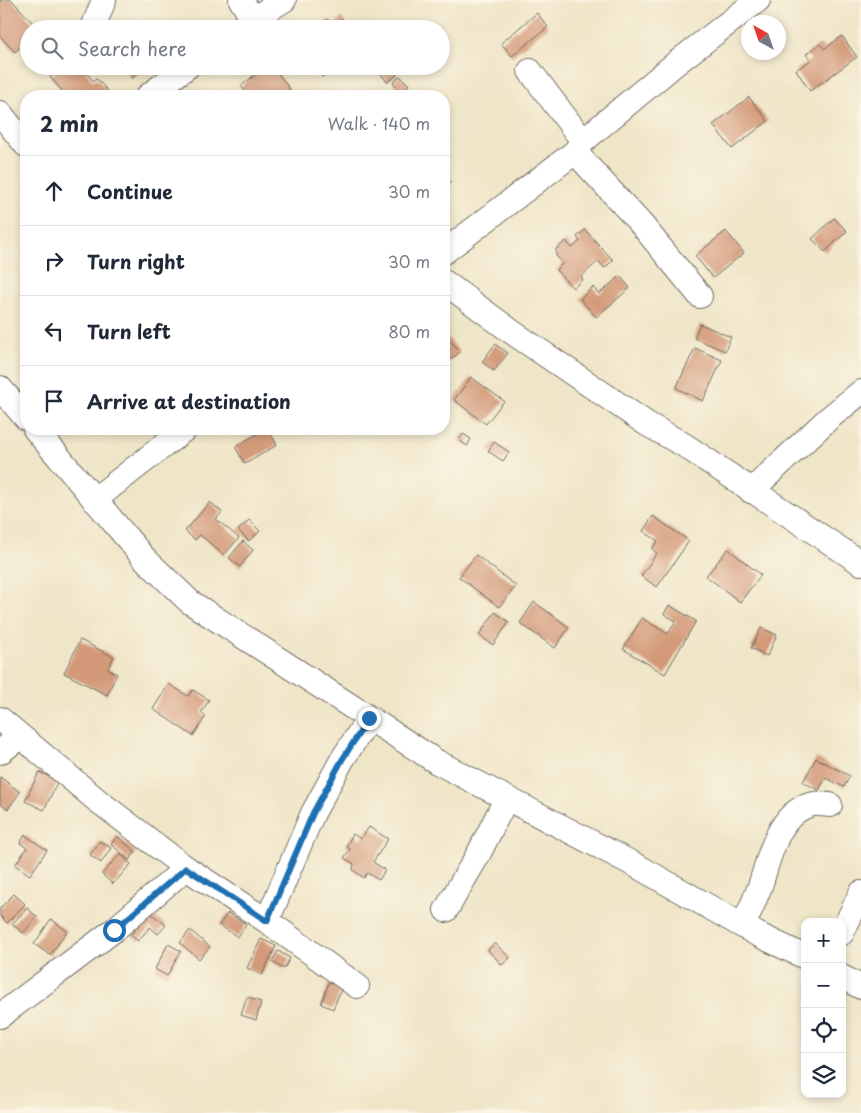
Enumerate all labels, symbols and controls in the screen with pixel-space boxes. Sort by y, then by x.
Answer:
north arrow [741,15,786,60]
search box [20,20,450,75]
icon: search [38,34,66,62]
text: Search here [78,34,187,62]
text: 2 min [40,107,99,139]
text: Walk · 140 m [328,111,430,135]
icon: ahead [40,177,68,205]
text: Continue [87,177,173,205]
text: 30 m [388,179,430,203]
icon: right [40,247,68,275]
text: Turn right [87,247,185,275]
text: 30 m [388,249,430,273]
icon: left [40,317,68,345]
text: Turn left [87,317,171,345]
text: 80 m [388,319,430,343]
icon: arrive [40,387,68,415]
text: Arrive at destination [87,387,291,415]
route end [358,707,381,730]
map controls [801,918,846,1098]
button: + [801,918,846,963]
route start [103,919,126,942]
button: − [801,963,846,1008]
button: locate [801,1008,846,1053]
button: layers [801,1053,846,1098]

